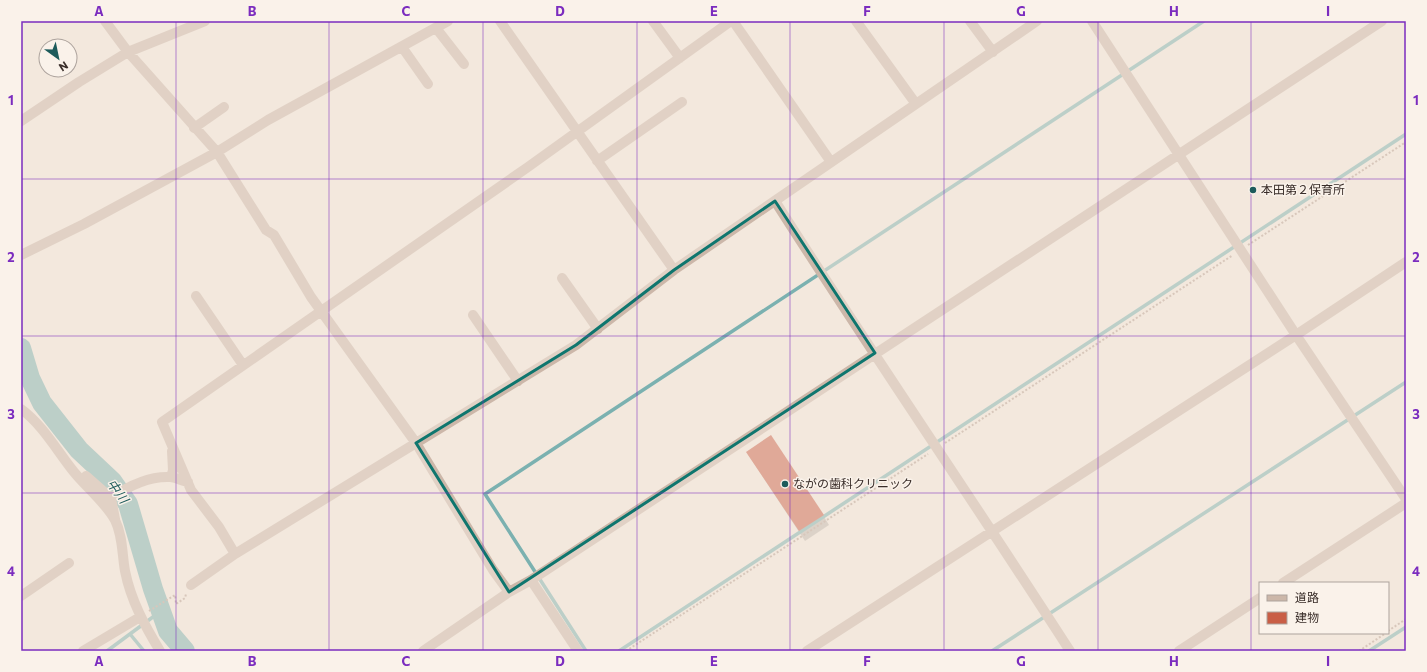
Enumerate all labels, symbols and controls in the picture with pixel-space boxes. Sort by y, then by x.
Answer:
text: A [94,3,104,19]
text: B [248,3,257,19]
text: C [402,3,411,19]
text: D [555,3,565,19]
text: E [710,3,718,19]
text: F [863,3,871,19]
text: G [1016,3,1026,19]
text: H [1169,3,1179,19]
text: I [1326,3,1330,19]
north arrow [38,38,78,78]
text: N [57,59,71,75]
text: 1 [8,92,14,108]
text: 1 [1413,92,1419,108]
place label: 本田第２保育所 [1261,182,1345,196]
marker: 本田第２保育所 [1248,185,1258,195]
text: 2 [7,249,15,265]
text: 2 [1412,249,1420,265]
text: 3 [7,406,15,422]
text: 3 [1412,406,1420,422]
water label: 中川 [104,476,133,508]
place label: ながの歯科クリニック [793,476,913,490]
marker: ながの歯科クリニック [780,479,790,489]
text: 4 [7,563,15,579]
text: 4 [1412,563,1420,579]
legend [1259,582,1389,634]
text: 道路 [1295,590,1319,604]
text: 建物 [1295,610,1319,624]
text: A [94,653,104,669]
text: B [248,653,257,669]
text: C [402,653,411,669]
text: D [555,653,565,669]
text: E [710,653,718,669]
text: F [863,653,871,669]
text: G [1016,653,1026,669]
text: H [1169,653,1179,669]
text: I [1326,653,1330,669]

